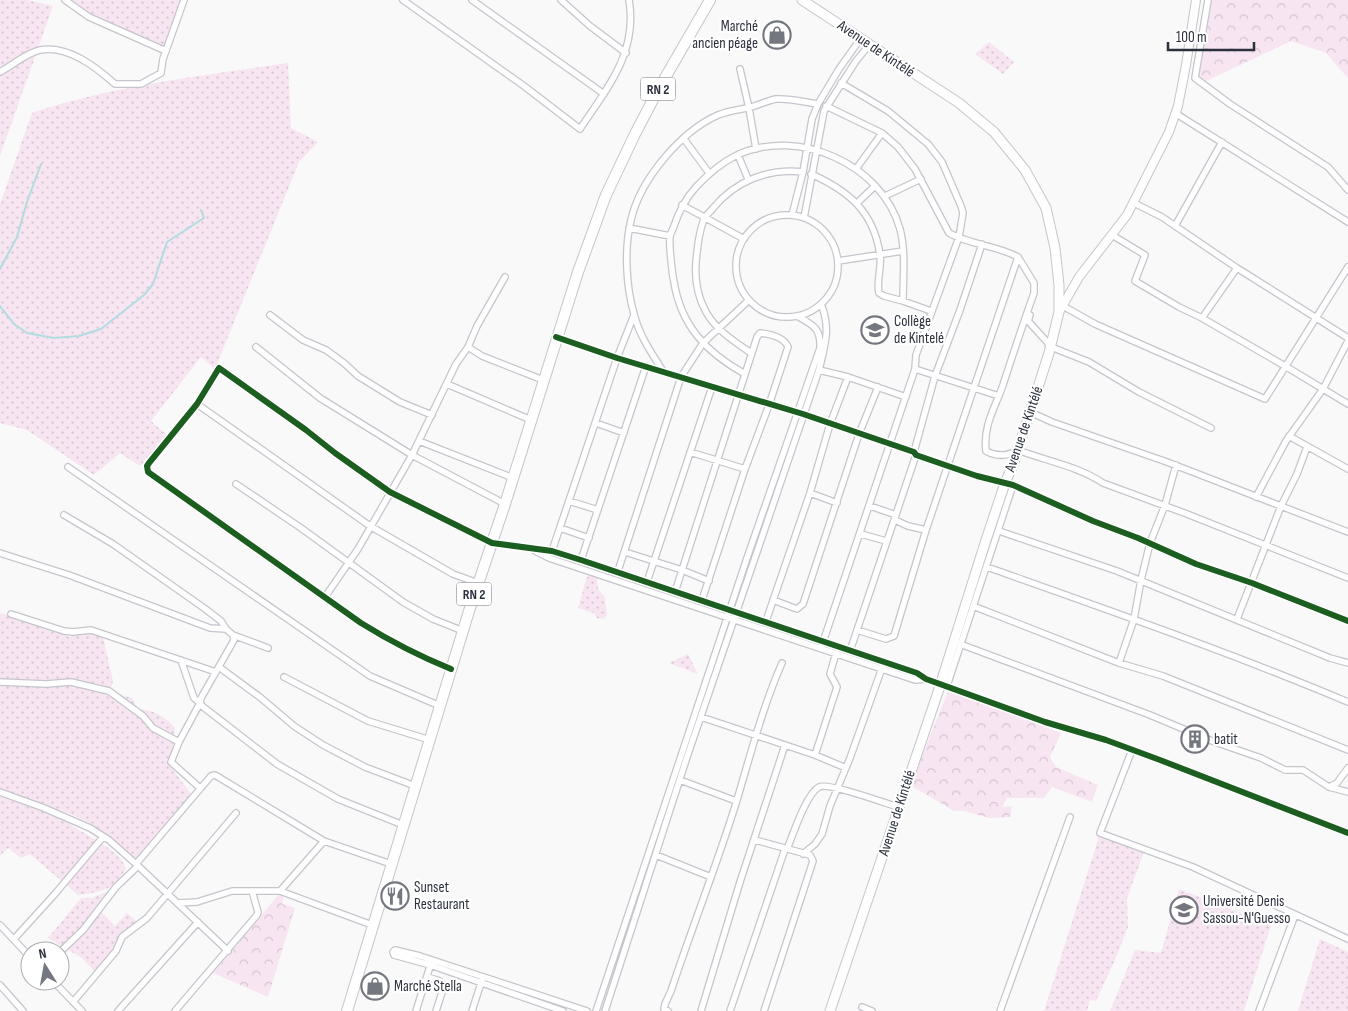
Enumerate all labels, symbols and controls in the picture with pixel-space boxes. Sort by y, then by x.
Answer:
street label: Avenue de Kintélé [833,16,918,82]
place label: Marché ancien péage [692,17,758,53]
shop icon: Marché ancien péage [762,20,792,50]
scale bar [1168,20,1254,52]
text: 100 m [1176,28,1207,47]
road number: RN 2 [640,78,676,100]
place label: Collège de Kintelé [894,312,944,348]
school or university icon: Collège de Kintelé [860,315,890,345]
street label: Avenue de Kintélé [1000,384,1048,475]
road number: RN 2 [456,582,492,606]
building icon: batit [1180,724,1210,754]
place label: batit [1214,730,1238,749]
street label: Avenue de Kintélé [874,768,920,859]
place label: Sunset Restaurant [414,878,470,914]
restaurant icon: Sunset Restaurant [380,881,410,911]
place label: Université Denis Sassou-N'Guesso [1203,892,1290,928]
school or university icon: Université Denis Sassou-N'Guesso [1169,895,1199,925]
north arrow [20,941,70,991]
text: N [37,945,48,963]
shop icon: Marché Stella [360,971,390,1001]
place label: Marché Stella [394,977,462,996]

